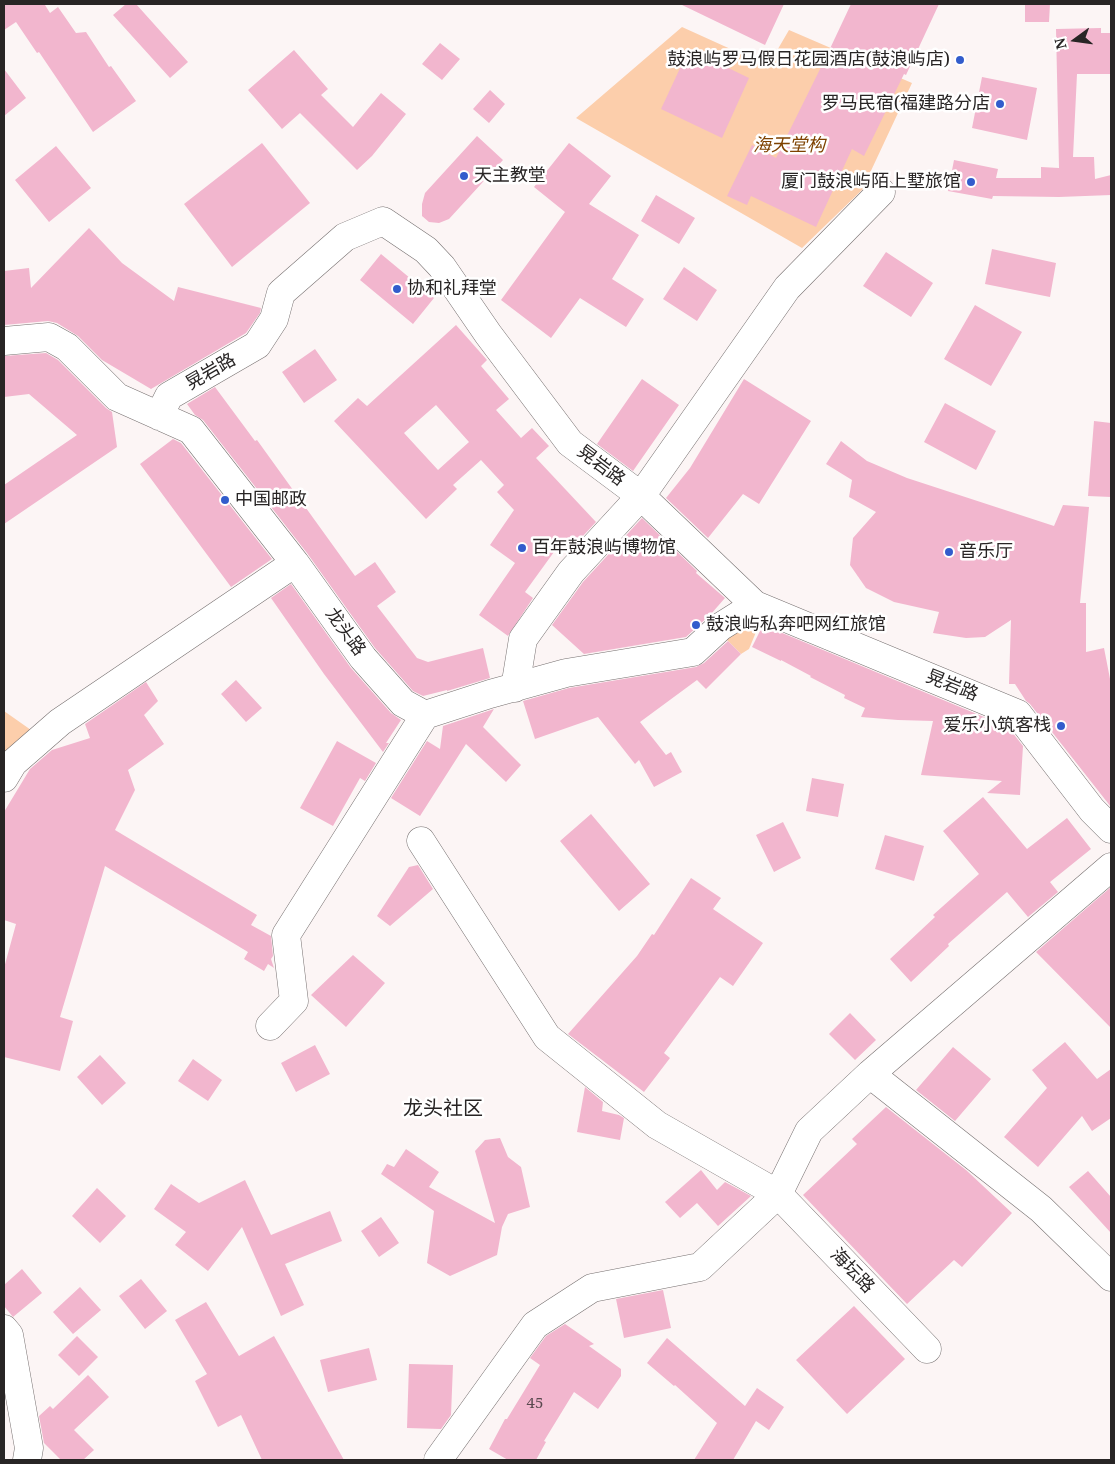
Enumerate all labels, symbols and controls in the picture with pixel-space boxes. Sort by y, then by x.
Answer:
north arrow [1050,15,1100,65]
text: N [1049,36,1071,51]
place label: 鼓浪屿罗马假日花园酒店(鼓浪屿店) [668,49,950,71]
marker: 鼓浪屿罗马假日花园酒店(鼓浪屿店) [954,54,966,66]
place label: 罗马民宿(福建路分店 [822,93,990,115]
marker: 罗马民宿(福建路分店 [994,98,1006,110]
park label: 海天堂构 [753,135,825,157]
place label: 天主教堂 [474,165,546,187]
marker: 天主教堂 [458,170,470,182]
place label: 厦门鼓浪屿陌上墅旅馆 [781,171,961,193]
marker: 厦门鼓浪屿陌上墅旅馆 [965,176,977,188]
place label: 协和礼拜堂 [407,278,497,300]
marker: 协和礼拜堂 [391,283,403,295]
street label: 晃岩路 [182,349,240,395]
street label: 晃岩路 [573,441,629,491]
place label: 中国邮政 [235,489,307,511]
marker: 中国邮政 [219,494,231,506]
place label: 百年鼓浪屿博物馆 [532,537,676,559]
place label: 音乐厅 [959,541,1013,563]
marker: 百年鼓浪屿博物馆 [516,542,528,554]
marker: 音乐厅 [943,546,955,558]
street label: 龙头路 [320,604,370,660]
place label: 鼓浪屿私奔吧网红旅馆 [706,614,886,636]
marker: 鼓浪屿私奔吧网红旅馆 [690,619,702,631]
street label: 晃岩路 [923,666,981,706]
place label: 爱乐小筑客栈 [943,715,1051,737]
marker: 爱乐小筑客栈 [1055,720,1067,732]
district label: 龙头社区 [403,1097,483,1121]
street label: 海坛路 [825,1244,879,1298]
house number: 45 [527,1395,543,1413]

